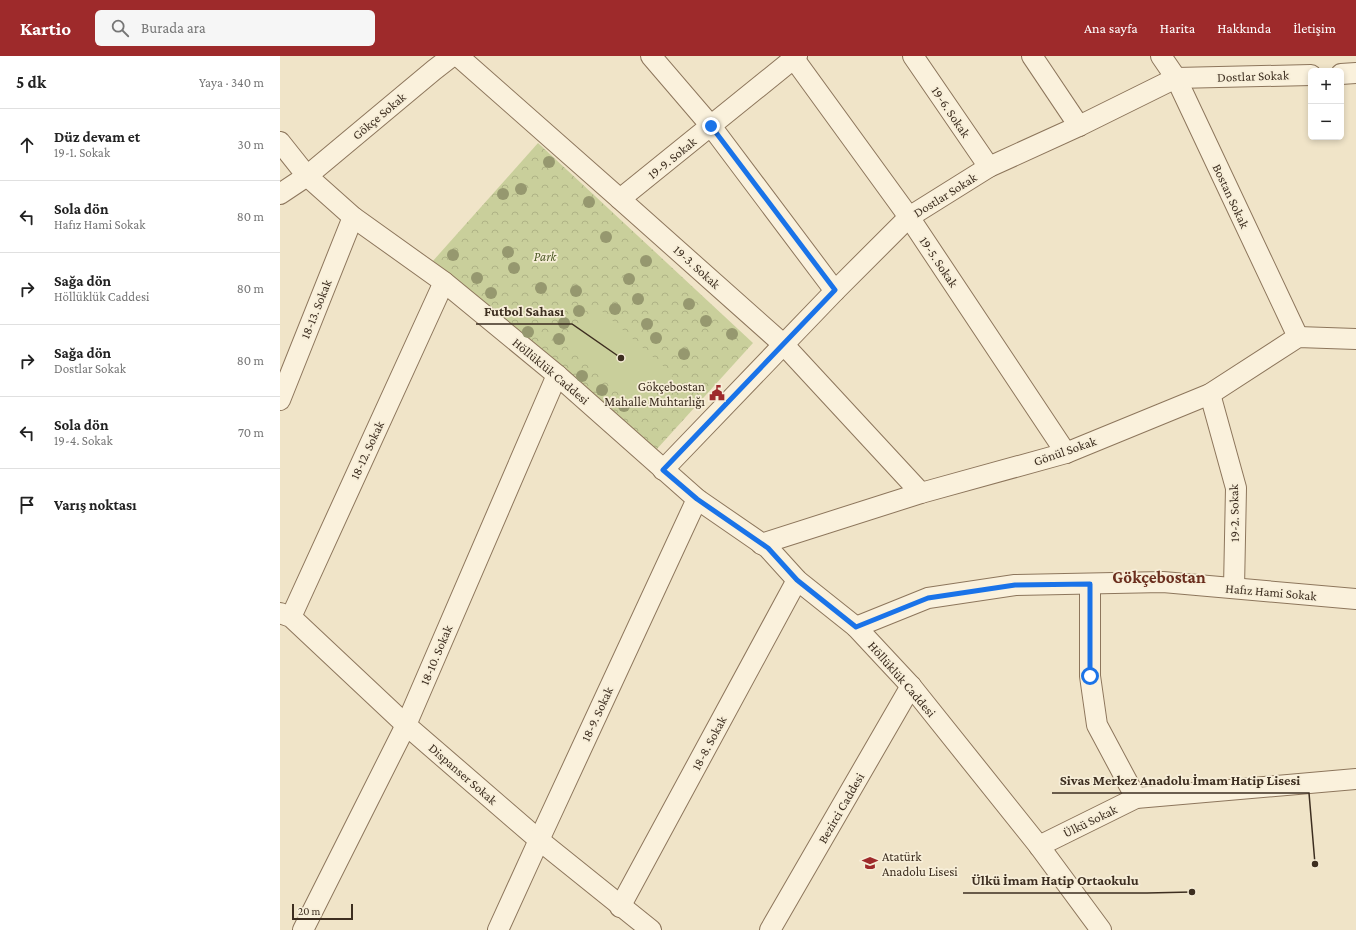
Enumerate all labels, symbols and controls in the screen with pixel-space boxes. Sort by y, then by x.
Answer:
search box [95,10,375,46]
icon: search [109,17,131,39]
text: Kartio [20,18,71,39]
text: Burada ara [141,20,206,36]
text: Ana sayfa [1084,20,1138,36]
text: Harita [1160,20,1195,36]
text: Hakkında [1217,20,1271,36]
text: İletişim [1293,20,1336,36]
street label: Dostlar Sokak [1217,67,1290,85]
map controls [1308,68,1344,140]
button: + [1308,68,1344,104]
text: 5 dk [16,73,46,92]
text: Yaya · 340 m [199,75,264,90]
street label: 19-6. Sokak [928,84,974,141]
street label: Gökçe Sokak [349,89,409,143]
button: − [1308,104,1344,140]
route end [702,117,720,135]
text: Düz devam et [54,129,140,145]
street label: 19-9. Sokak [645,133,700,182]
icon: ahead [16,134,38,156]
text: 30 m [238,137,264,152]
text: 19-1. Sokak [54,145,110,160]
street label: Bostan Sokak [1210,161,1253,231]
street label: Dostlar Sokak [911,169,980,220]
text: Sola dön [54,201,109,217]
icon: left [16,206,38,228]
text: 80 m [237,209,264,224]
text: Hafız Hami Sokak [54,217,145,232]
street label: 19-5. Sokak [917,234,962,291]
street label: 19-3. Sokak [670,242,724,292]
park label: Park [534,249,558,264]
text: Sağa dön [54,273,111,289]
street label: 18-13. Sokak [297,276,335,341]
icon: right [16,278,38,300]
text: 80 m [237,281,264,296]
text: Höllüklük Caddesi [54,289,149,304]
callout: Futbol Sahası [476,298,572,324]
text: Futbol Sahası [484,303,564,319]
street label: Höllüklük Caddesi [510,335,593,408]
text: Sağa dön [54,345,111,361]
icon: right [16,350,38,372]
text: 80 m [237,353,264,368]
text: Dostlar Sokak [54,361,126,376]
place label: Gökçebostan Mahalle Muhtarlığı [604,379,706,409]
public building icon: Gökçebostan Mahalle Muhtarlığı [708,384,726,402]
text: Sola dön [54,417,109,433]
street label: 18-12. Sokak [347,418,387,482]
icon: left [16,422,38,444]
text: 70 m [238,425,264,440]
text: 19-4. Sokak [54,433,113,448]
street label: Gönül Sokak [1032,433,1099,469]
street label: 19-2. Sokak [1226,483,1242,542]
icon: arrive [16,494,38,516]
text: Varış noktası [54,497,137,513]
district label: Gökçebostan [1112,568,1206,587]
street label: Hafız Hami Sokak [1225,581,1318,604]
street label: 18-10. Sokak [417,622,456,687]
street label: Höllüklük Caddesi [865,638,939,720]
route start [1081,667,1099,685]
street label: 18-9. Sokak [578,684,616,744]
street label: 18-8. Sokak [688,713,730,773]
street label: Dispanser Sokak [426,740,501,808]
callout: Sivas Merkez Anadolu İmam Hatip Lisesi [1052,767,1309,793]
street label: Bezirci Caddesi [815,770,868,846]
text: Sivas Merkez Anadolu İmam Hatip Lisesi [1060,772,1300,788]
street label: Ülkü Sokak [1061,801,1120,841]
place label: Atatürk Anadolu Lisesi [882,849,958,879]
school or university icon: Atatürk Anadolu Lisesi [861,854,879,872]
callout: Ülkü İmam Hatip Ortaokulu [963,867,1147,893]
text: Ülkü İmam Hatip Ortaokulu [971,872,1139,888]
scale bar [292,902,353,921]
text: 20 m [298,905,320,917]

